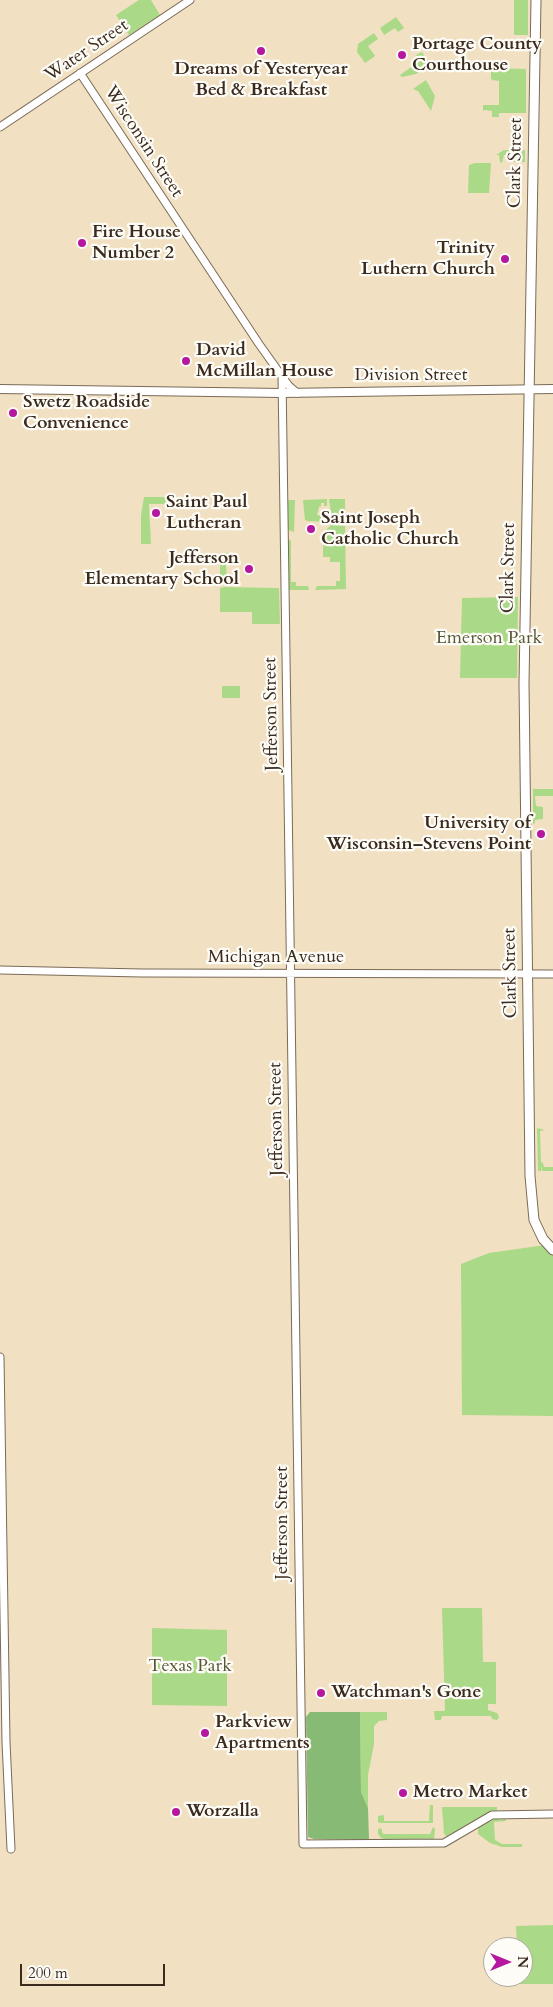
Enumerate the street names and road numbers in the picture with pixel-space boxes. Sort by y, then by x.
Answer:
street label: Water Street [41,15,133,87]
street label: Wisconsin Street [99,82,187,202]
street label: Clark Street [504,118,528,208]
street label: Division Street [354,365,468,387]
street label: Clark Street [497,523,521,613]
street label: Jefferson Street [260,657,284,771]
street label: Clark Street [499,928,523,1018]
street label: Michigan Avenue [208,947,344,969]
street label: Jefferson Street [265,1062,289,1176]
street label: Jefferson Street [272,1466,294,1580]

